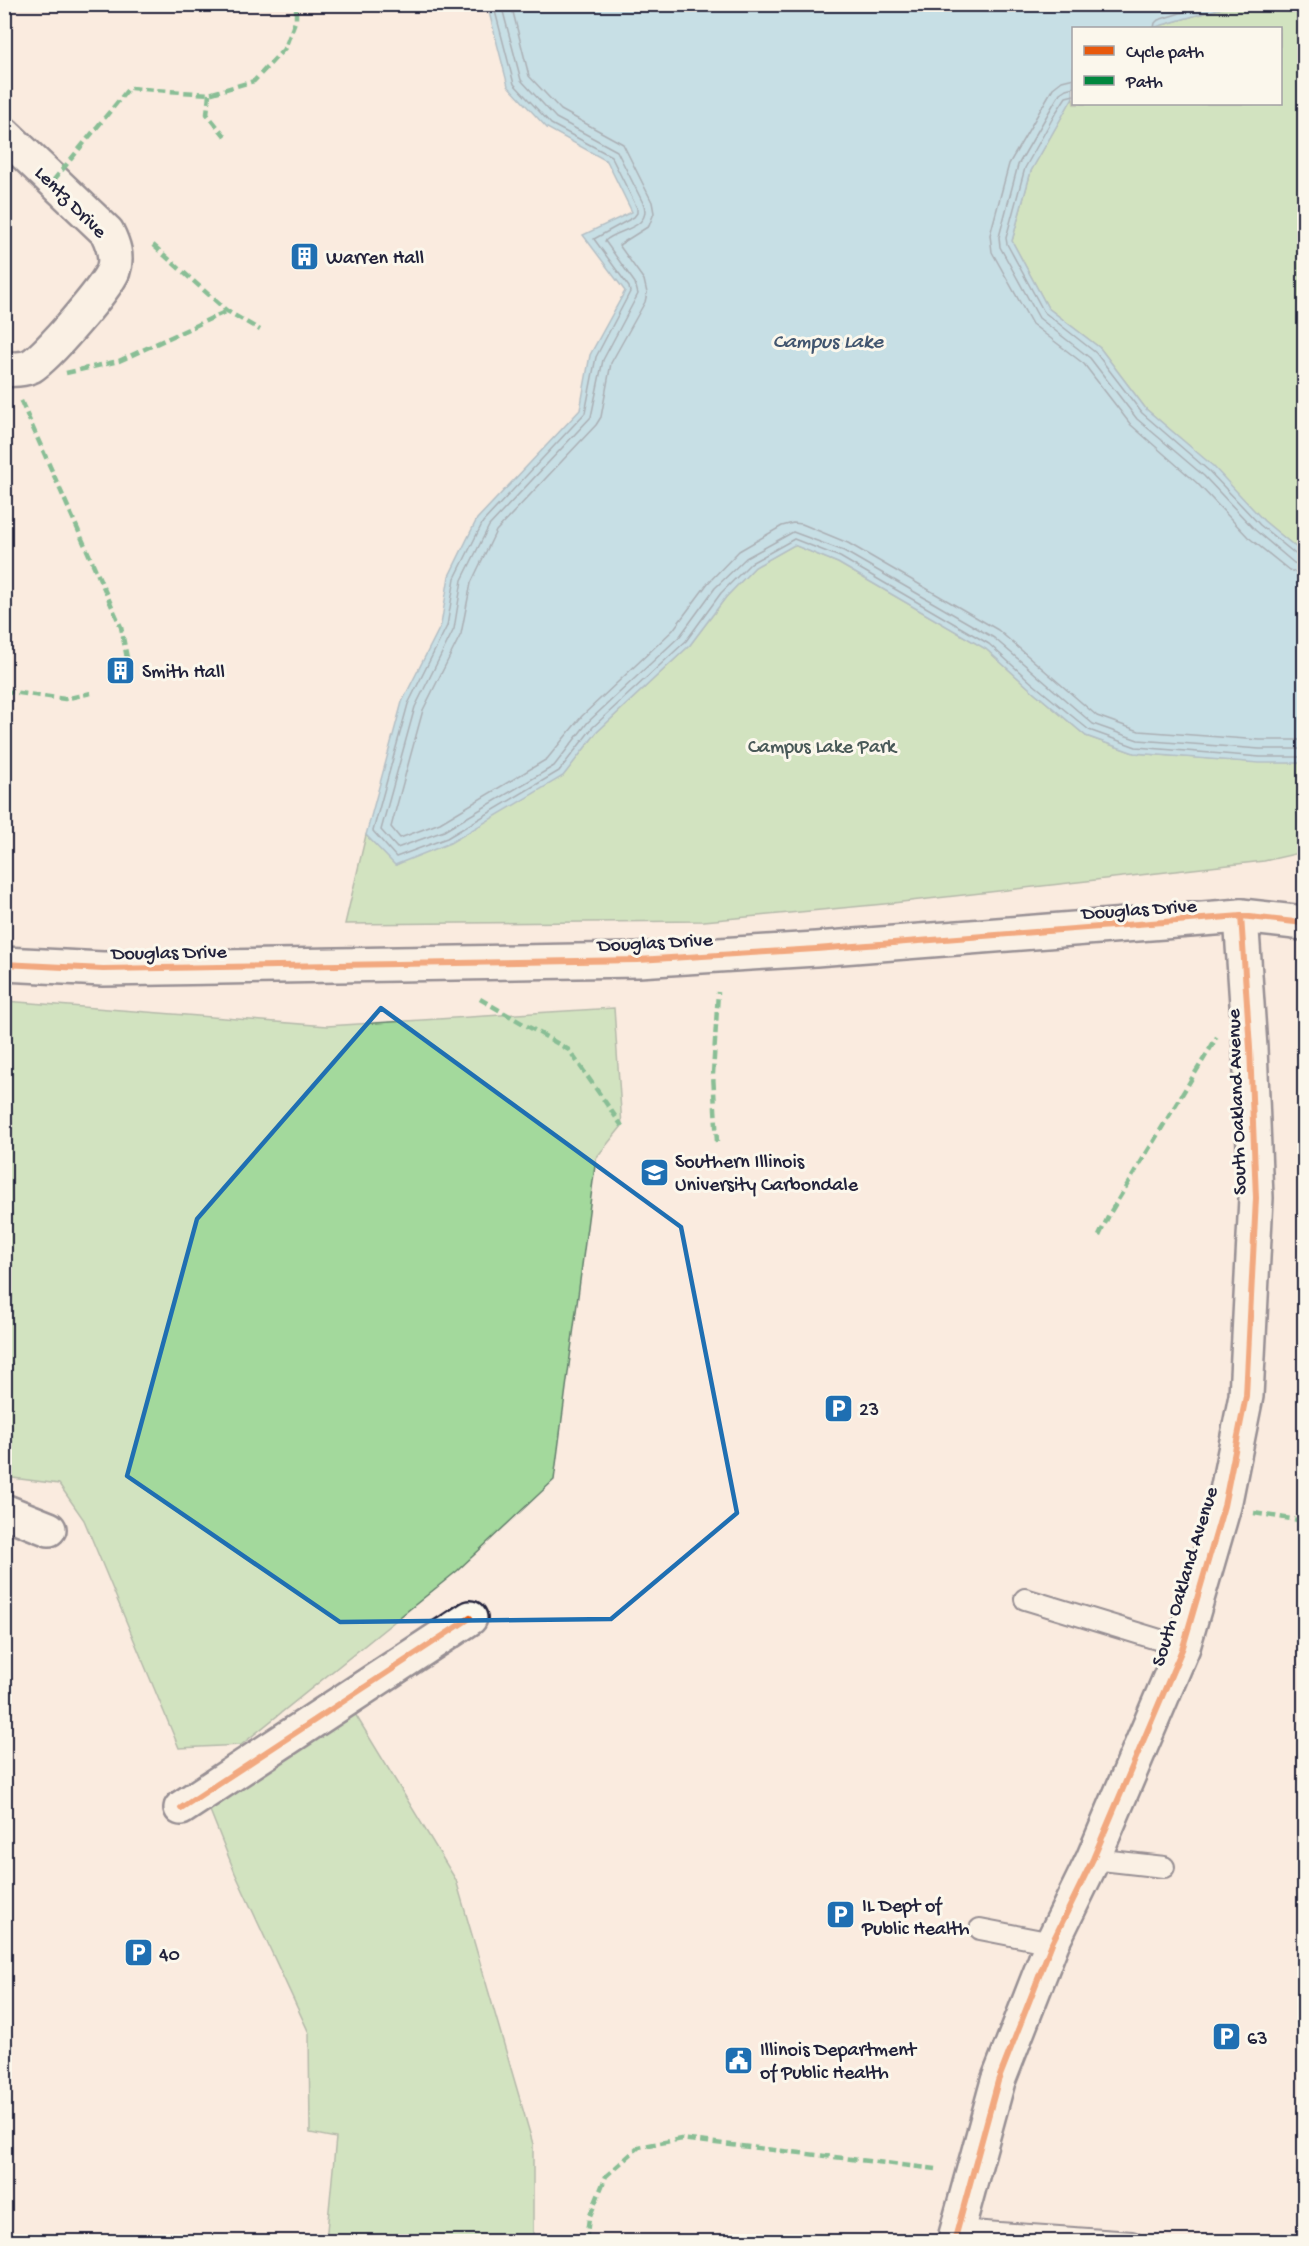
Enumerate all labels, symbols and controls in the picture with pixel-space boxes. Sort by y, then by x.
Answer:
legend [1072,27,1282,105]
text: Cycle path [1126,43,1204,64]
text: Path [1125,73,1163,94]
street label: Lentz Drive [29,163,111,245]
building icon: Warren Hall [289,240,321,272]
place label: Warren Hall [326,248,424,271]
water label: Campus Lake [773,331,884,356]
building icon: Smith Hall [105,654,137,686]
place label: Smith Hall [142,662,225,685]
park label: Campus Lake Park [748,737,898,760]
street label: Douglas Drive [1079,896,1198,927]
street label: Douglas Drive [595,930,714,959]
street label: Douglas Drive [109,942,228,967]
street label: South Oakland Avenue [1224,1008,1253,1195]
place label: Southern Illinois University Carbondale [675,1152,859,1198]
school or university icon: Southern Illinois University Carbondale [638,1156,670,1188]
parking icon: 23 [822,1392,854,1424]
place label: 23 [859,1400,879,1423]
street label: South Oakland Avenue [1148,1484,1225,1669]
place label: IL Dept of Public Health [861,1896,970,1942]
parking icon: IL Dept of Public Health [825,1899,857,1931]
parking icon: 40 [122,1937,154,1969]
place label: 40 [159,1945,180,1968]
parking icon: 63 [1210,2021,1242,2053]
place label: 63 [1247,2029,1268,2052]
place label: Illinois Department of Public Health [760,2040,918,2086]
public building icon: Illinois Department of Public Health [723,2044,755,2076]

